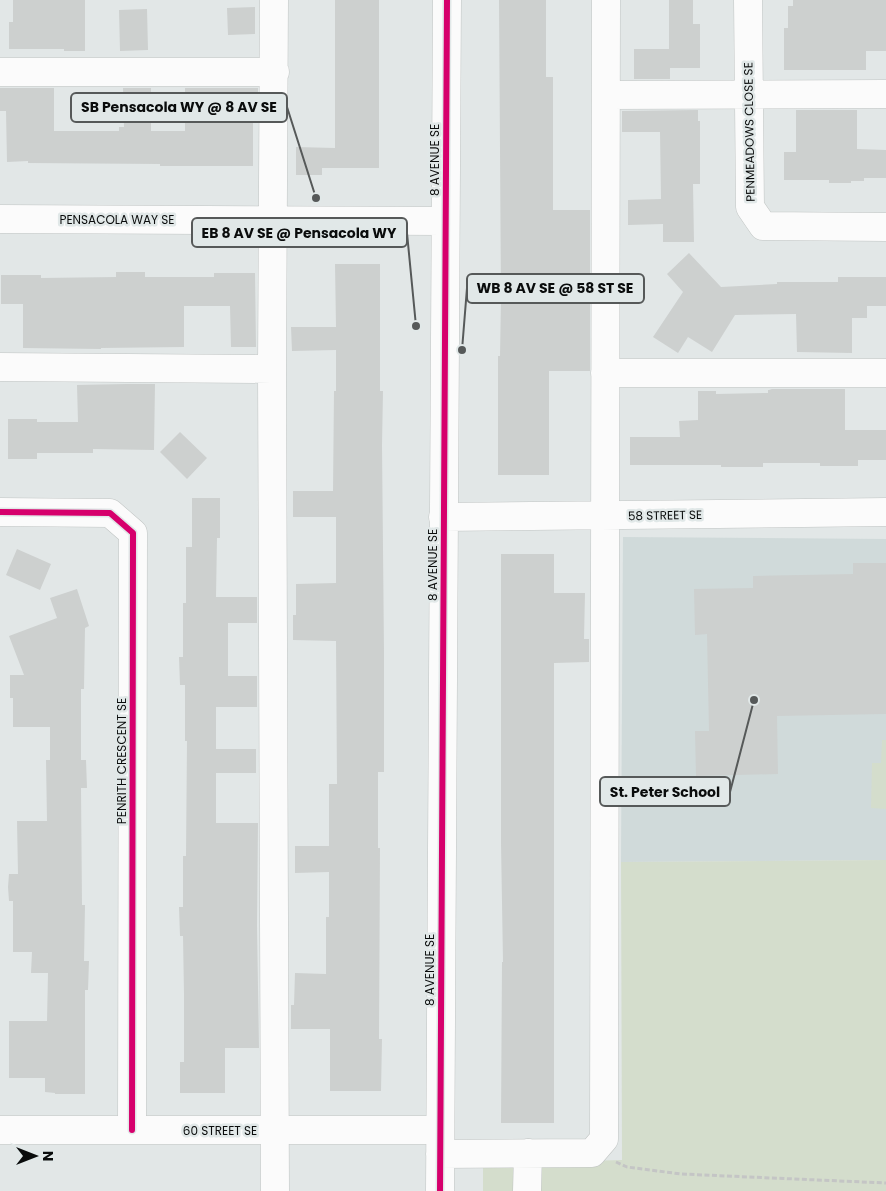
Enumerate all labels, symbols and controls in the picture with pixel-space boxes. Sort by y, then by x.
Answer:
street label: PENMEADOWS CLOSE SE [739,62,759,202]
callout: SB Pensacola WY @ 8 AV SE [71,93,287,122]
text: SB Pensacola WY @ 8 AV SE [81,97,277,117]
street label: 8 AVENUE SE [426,124,443,196]
street label: PENSACOLA WAY SE [59,211,175,228]
callout: EB 8 AV SE @ Pensacola WY [192,218,407,247]
text: EB 8 AV SE @ Pensacola WY [202,223,397,243]
callout: WB 8 AV SE @ 58 ST SE [467,274,644,303]
text: WB 8 AV SE @ 58 ST SE [477,278,633,298]
street label: 58 STREET SE [628,506,702,524]
street label: 8 AVENUE SE [424,529,441,601]
street label: PENRITH CRESCENT SE [113,698,130,824]
callout: St. Peter School [600,777,730,806]
text: St. Peter School [610,782,720,802]
street label: 8 AVENUE SE [421,934,438,1006]
street label: 60 STREET SE [183,1122,257,1139]
north arrow [10,1131,60,1181]
text: N [38,1151,58,1161]

